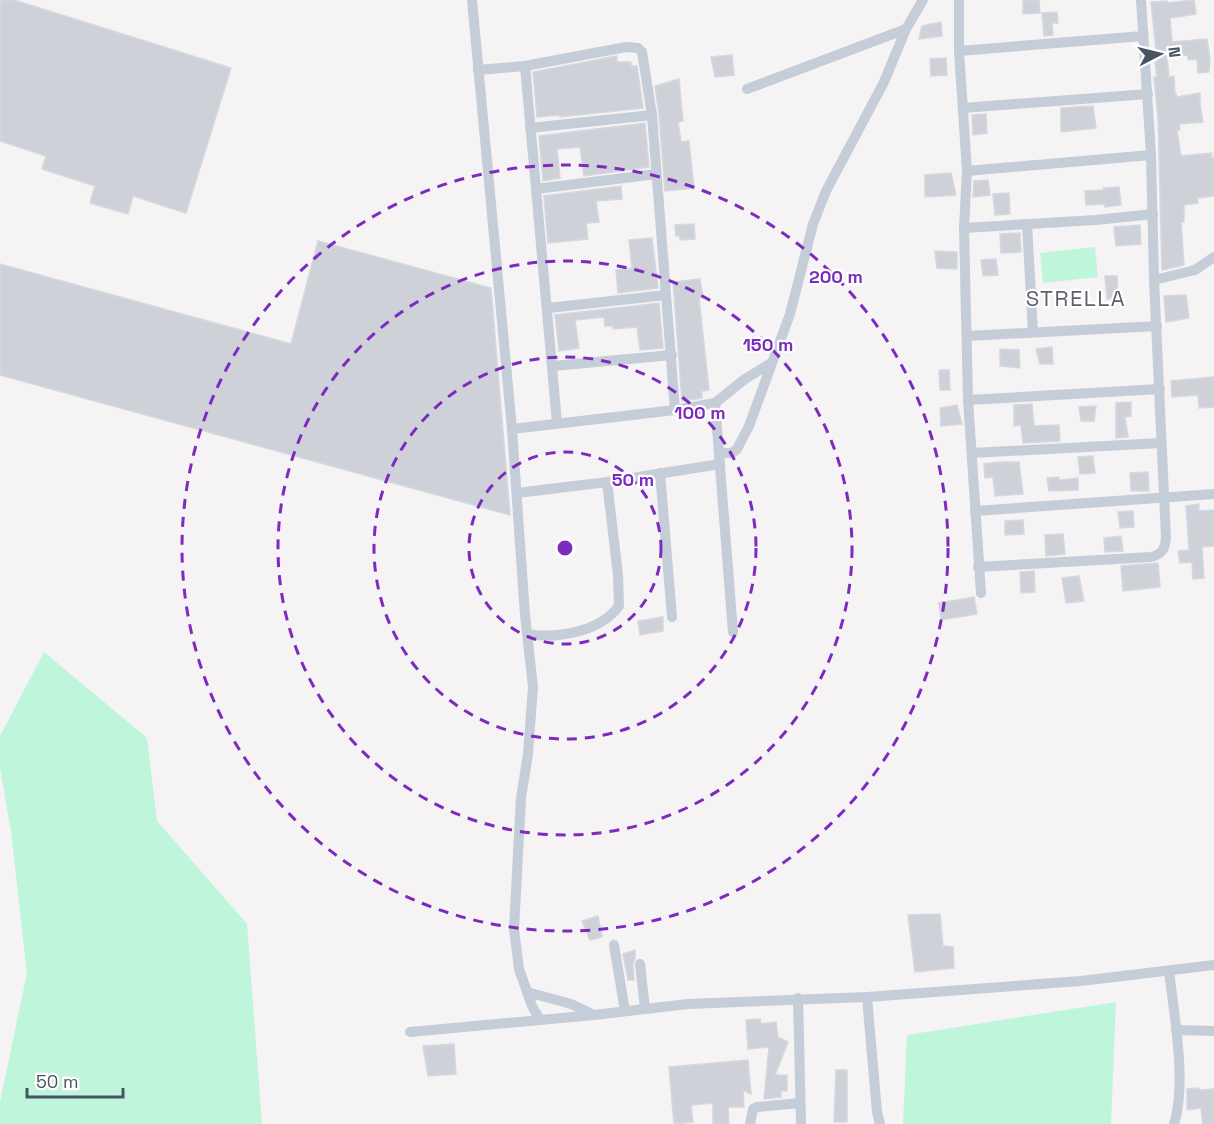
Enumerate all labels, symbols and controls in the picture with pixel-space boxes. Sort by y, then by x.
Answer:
north arrow [1130,24,1190,84]
text: N [1163,46,1185,59]
text: 200 m [809,265,863,288]
district label: STRELLA [1026,284,1126,312]
text: 150 m [743,333,793,356]
text: 100 m [674,401,726,424]
text: 50 m [612,468,654,491]
centre of rings [555,538,575,558]
scale bar [27,1061,123,1099]
text: 50 m [36,1070,78,1093]

